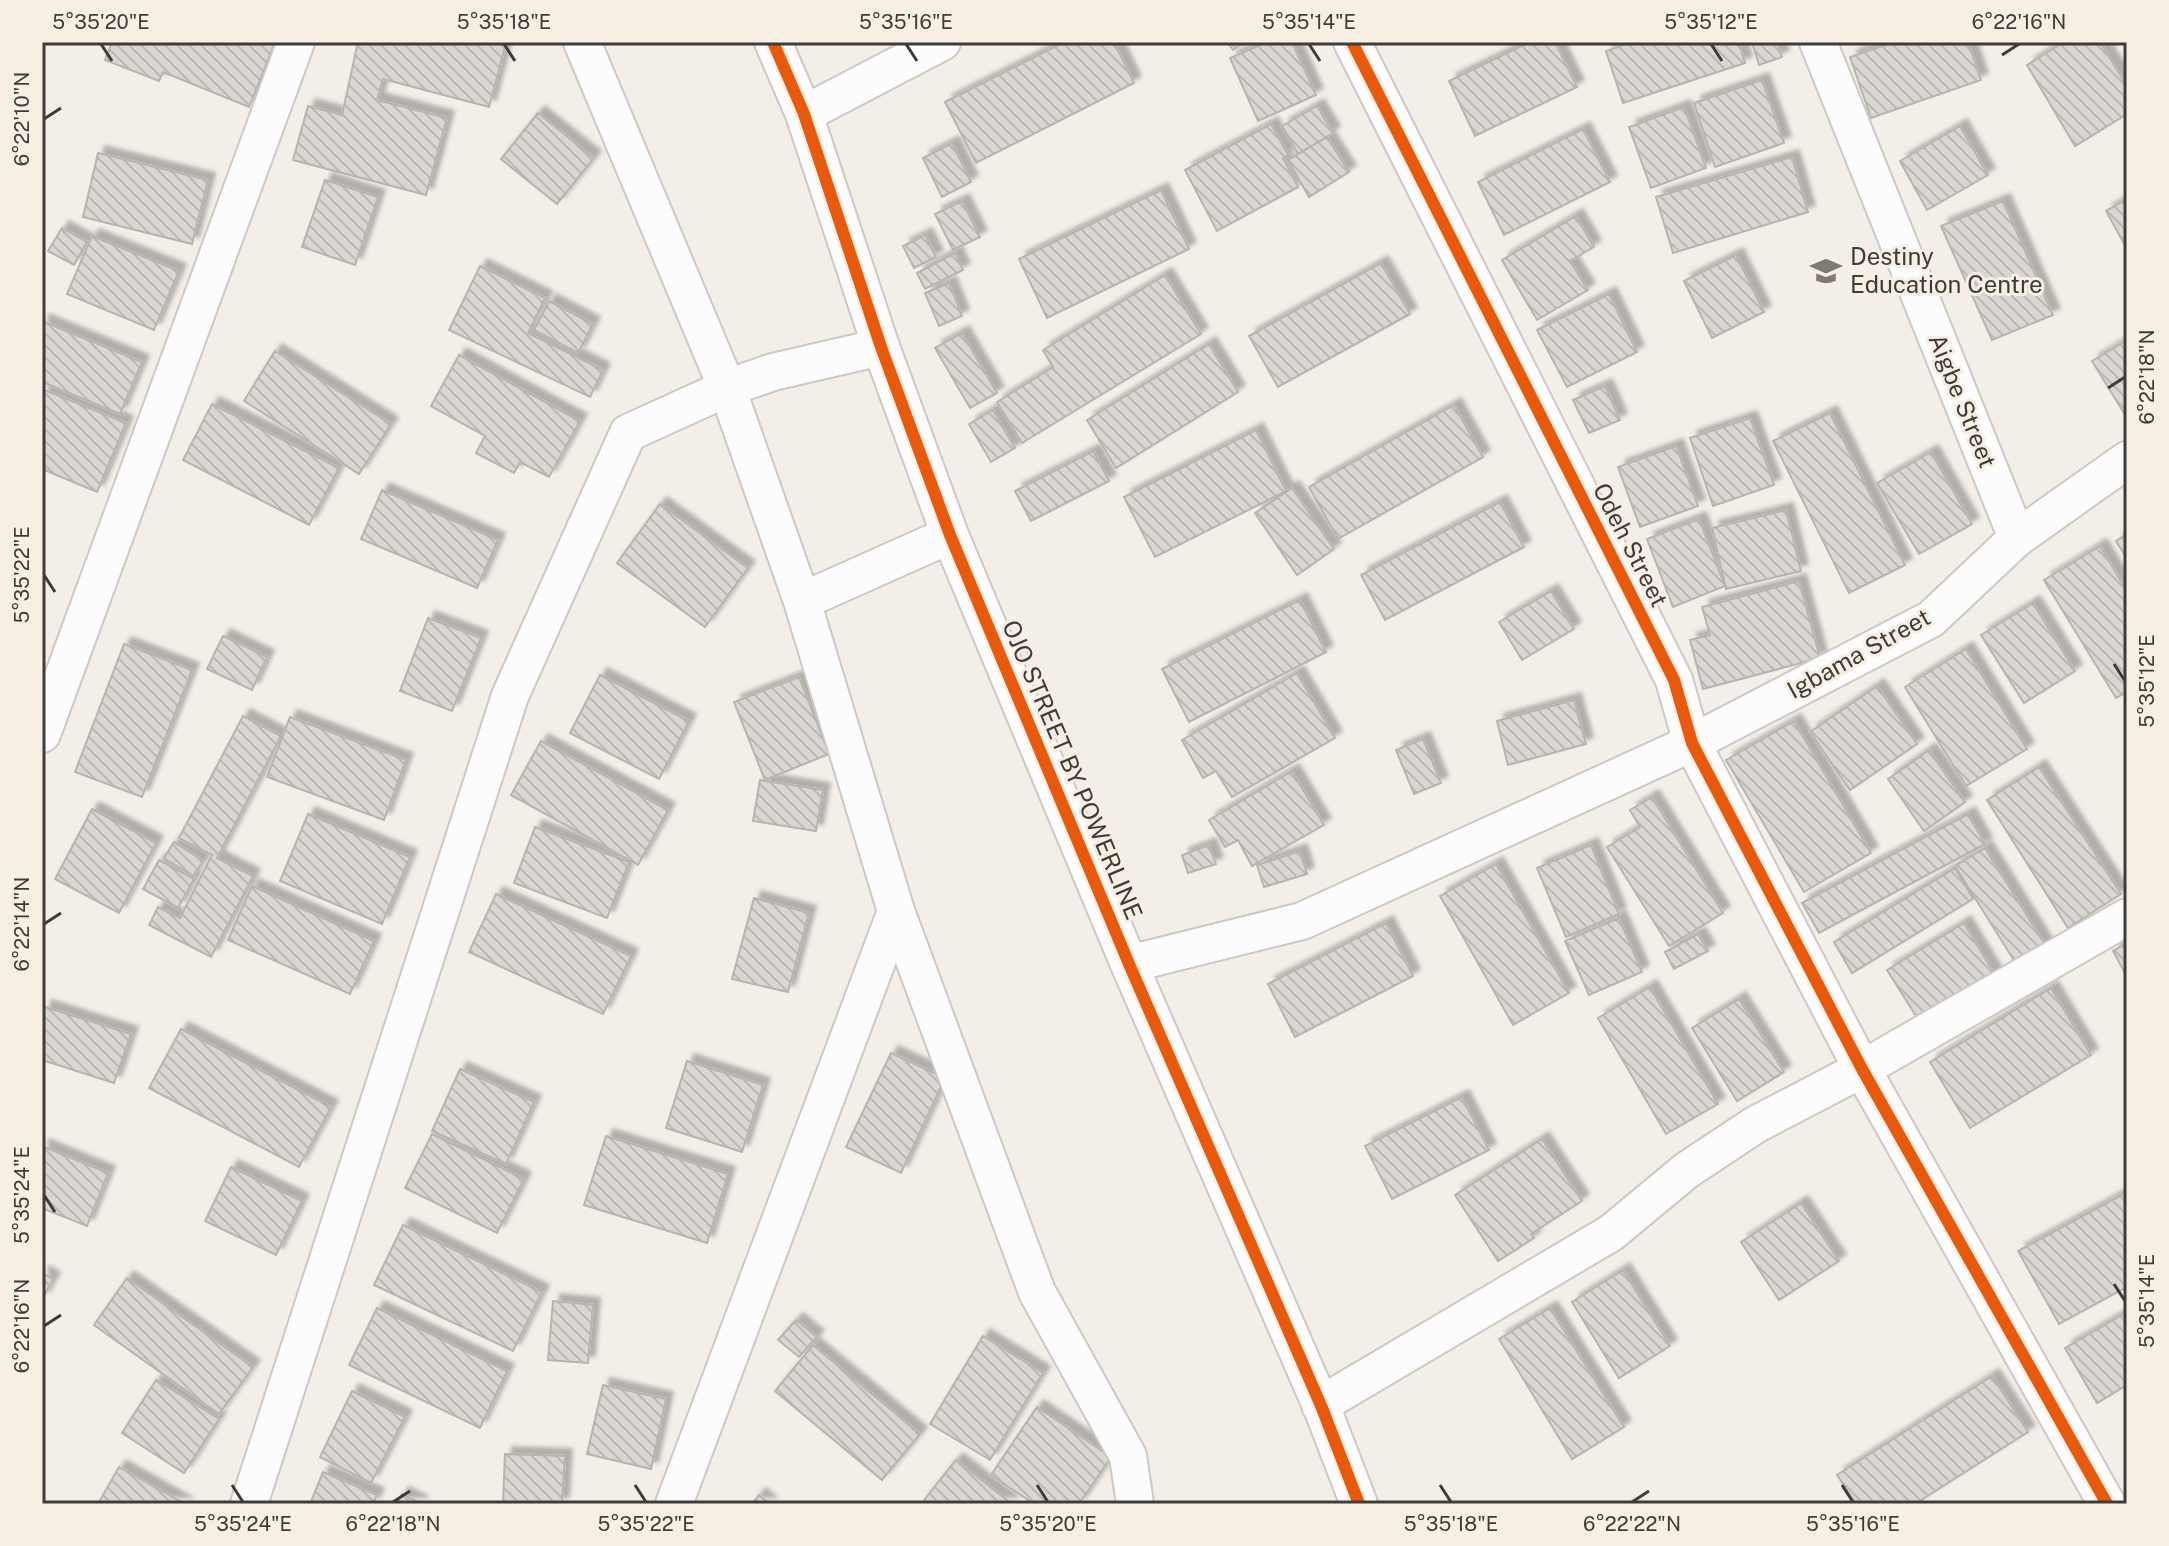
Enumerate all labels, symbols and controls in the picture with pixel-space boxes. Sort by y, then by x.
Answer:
text: 5°35'20"E [52,10,150,34]
text: 5°35'18"E [457,10,551,34]
text: 5°35'16"E [859,10,953,34]
text: 5°35'14"E [1262,10,1356,34]
text: 5°35'12"E [1664,10,1758,34]
text: 6°22'16"N [1972,10,2066,34]
text: 6°22'10"N [10,72,34,166]
place label: Destiny Education Centre [1850,242,2043,298]
school or university icon: Destiny Education Centre [1809,254,1843,288]
text: 6°22'18"N [2135,329,2159,425]
street label: Aigbe Street [1923,330,2002,472]
street label: Odeh Street [1588,478,1674,611]
text: 5°35'22"E [10,526,34,624]
street label: Igbama Street [1782,602,1935,704]
street label: OJO STREET BY POWERLINE [997,616,1149,923]
text: 5°35'12"E [2135,634,2159,728]
text: 6°22'14"N [10,877,34,971]
text: 5°35'24"E [10,1146,34,1244]
text: 5°35'14"E [2135,1254,2159,1348]
text: 6°22'16"N [10,1279,34,1373]
text: 5°35'24"E [194,1512,292,1536]
text: 6°22'18"N [345,1512,441,1536]
text: 5°35'22"E [597,1512,695,1536]
text: 5°35'20"E [999,1512,1097,1536]
text: 5°35'18"E [1404,1512,1498,1536]
text: 6°22'22"N [1583,1512,1681,1536]
text: 5°35'16"E [1806,1512,1900,1536]

